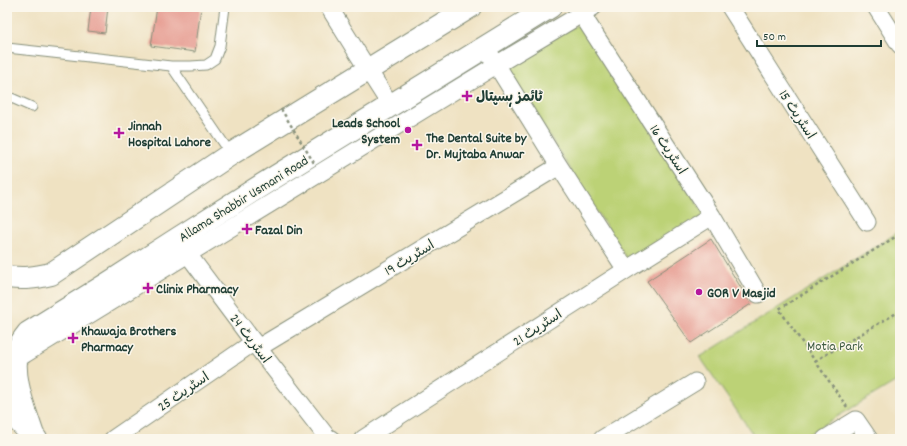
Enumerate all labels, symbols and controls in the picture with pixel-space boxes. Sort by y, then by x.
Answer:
scale bar [757,22,881,48]
text: 50 m [763,29,786,46]
street label: اسٹریٹ 15 [773,86,820,144]
place label: ٹائمز ہسپتال [476,88,543,108]
marker: ٹائمز ہسپتال [461,90,473,102]
place label: Leads School System [332,114,401,150]
place label: Jinnah Hospital Lahore [128,117,211,153]
street label: اسٹریٹ 16 [644,121,691,179]
marker: Leads School System [403,125,413,135]
marker: Jinnah Hospital Lahore [113,127,125,139]
place label: The Dental Suite by Dr. Mujtaba Anwar [426,129,528,165]
marker: The Dental Suite by Dr. Mujtaba Anwar [411,139,423,151]
street label: Allama Shabbir Usmani Road [175,152,313,248]
place label: Fazal Din [255,221,303,241]
marker: Fazal Din [242,224,252,234]
street label: اسٹریٹ 19 [381,236,439,282]
place label: Clinix Pharmacy [156,280,240,300]
marker: Clinix Pharmacy [143,283,153,293]
place label: GOR V Masjid [707,284,776,304]
marker: GOR V Masjid [694,287,704,297]
street label: اسٹریٹ 21 [510,305,567,352]
street label: اسٹریٹ 24 [224,310,275,368]
place label: Khawaja Brothers Pharmacy [81,322,176,358]
marker: Khawaja Brothers Pharmacy [68,333,78,343]
park label: Motia Park [807,337,863,357]
street label: اسٹریٹ 25 [154,368,214,417]

